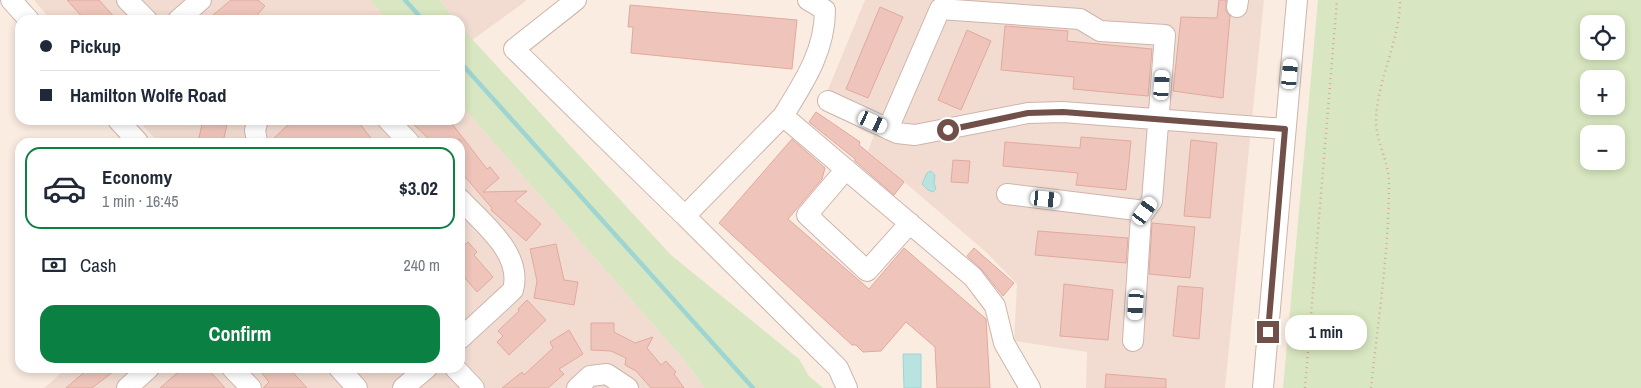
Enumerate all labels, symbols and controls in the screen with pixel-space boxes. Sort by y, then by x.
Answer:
map controls [1580,15,1625,170]
button: locate [1580,15,1625,60]
text: Pickup [70,33,121,59]
car [1281,58,1298,90]
car [1153,70,1170,100]
button: + [1580,70,1625,115]
text: Hamilton Wolfe Road [70,82,226,108]
car [856,109,889,135]
route start [937,119,959,141]
button: − [1580,125,1625,170]
text: Economy [102,164,172,190]
icon: car [42,166,87,211]
text: $3.02 [399,175,438,201]
text: 1 min · 16:45 [102,190,179,212]
car [1030,190,1061,208]
car [1130,194,1159,228]
icon: cash [40,251,68,279]
text: Cash [80,252,116,278]
text: 240 m [404,254,440,276]
car [1127,290,1144,320]
button: Confirm [40,305,440,363]
callout: 1 min [1286,314,1368,350]
route end [1257,321,1279,343]
text: 1 min [1309,321,1343,343]

